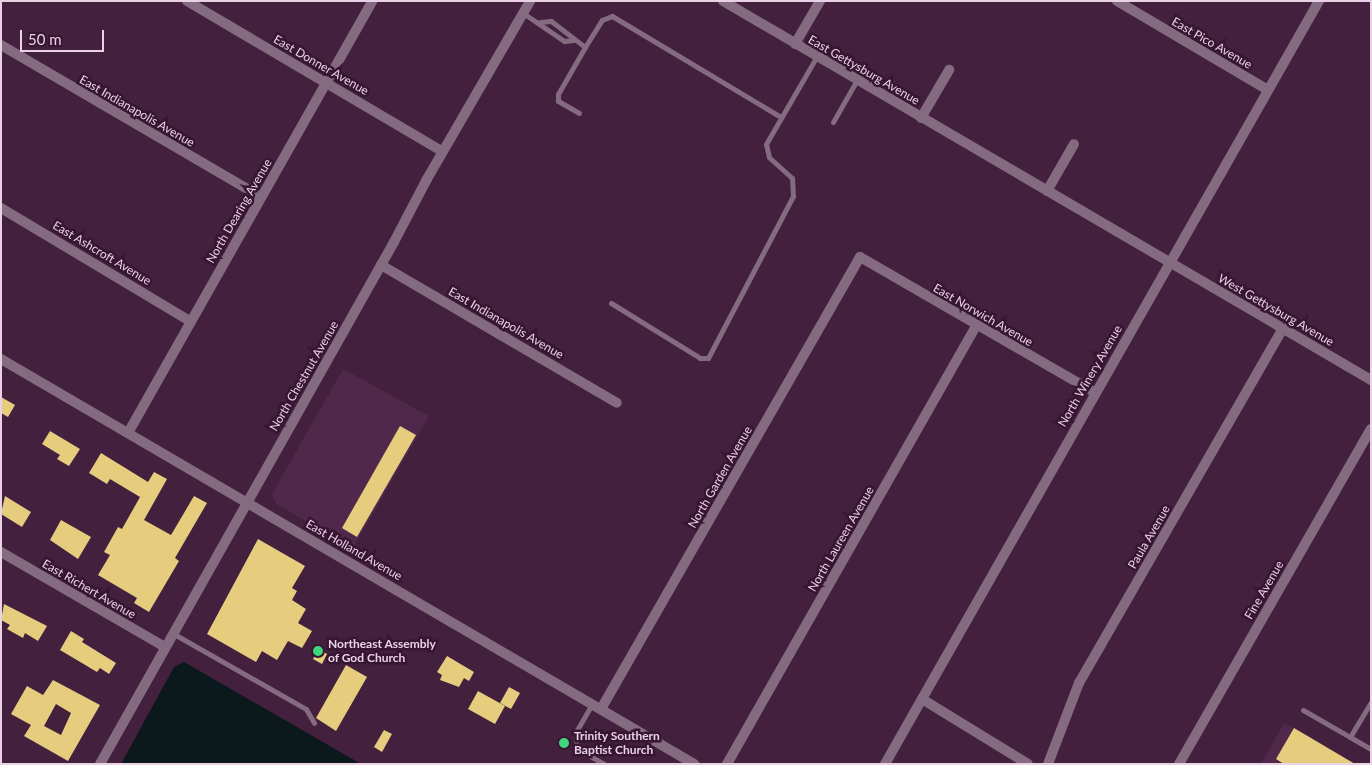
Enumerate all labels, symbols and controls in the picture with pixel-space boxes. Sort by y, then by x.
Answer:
street label: East Pico Avenue [1169,14,1255,72]
scale bar [22,20,106,52]
text: 50 m [28,30,62,48]
street label: East Donner Avenue [271,32,371,98]
street label: East Gettysburg Avenue [806,32,922,108]
street label: East Indianapolis Avenue [77,72,197,150]
street label: North Dearing Avenue [203,156,275,266]
street label: East Ashcroft Avenue [50,218,154,288]
street label: West Gettysburg Avenue [1215,271,1337,349]
street label: East Norwich Avenue [930,280,1036,350]
street label: East Indianapolis Avenue [446,284,566,362]
street label: North Chestnut Avenue [266,318,342,434]
street label: North Winery Avenue [1055,322,1125,430]
street label: North Garden Avenue [685,423,755,531]
street label: North Laureen Avenue [805,484,877,594]
street label: Paula Avenue [1125,503,1173,571]
street label: East Holland Avenue [303,517,405,583]
street label: East Richert Avenue [40,556,138,622]
street label: Fine Avenue [1241,558,1287,622]
place label: Northeast Assembly of God Church [328,637,436,665]
marker: Northeast Assembly of God Church [312,645,324,657]
place label: Trinity Southern Baptist Church [574,729,660,757]
marker: Trinity Southern Baptist Church [558,737,570,749]

